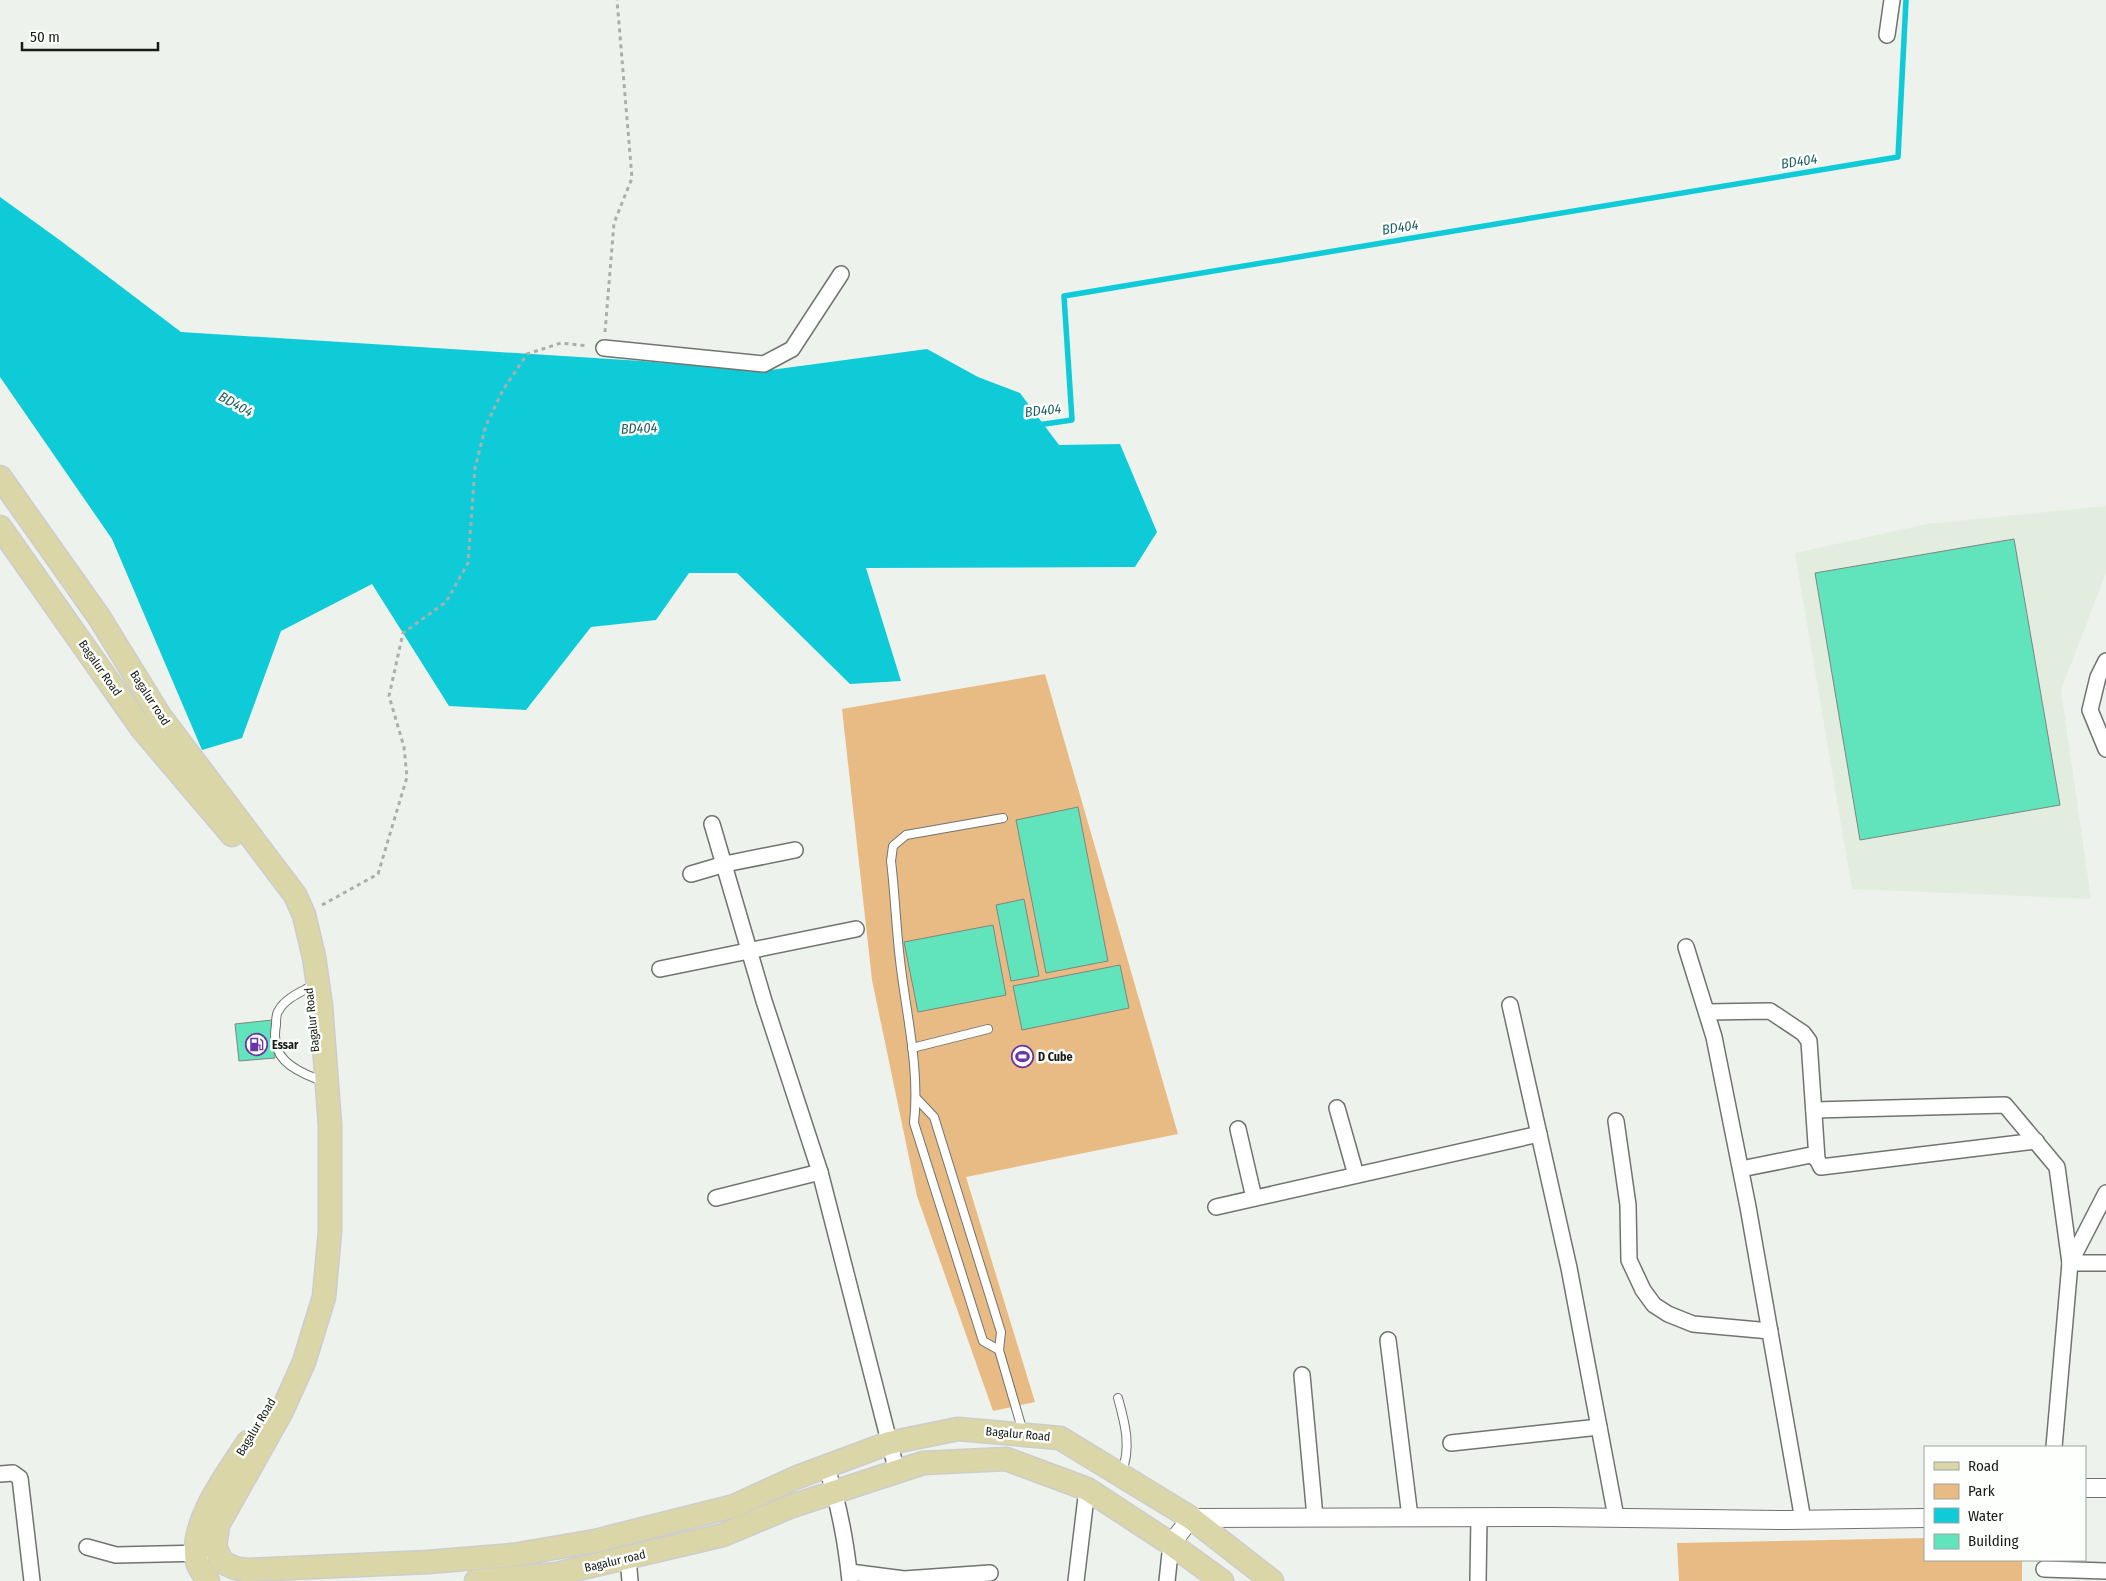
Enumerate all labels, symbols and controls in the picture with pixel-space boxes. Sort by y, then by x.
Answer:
scale bar [22,20,159,52]
text: 50 m [30,28,60,46]
water label: BD404 [1780,150,1819,173]
water label: BD404 [1381,216,1420,239]
water label: BD404 [216,388,256,421]
water label: BD404 [1024,400,1062,421]
water label: BD404 [620,419,658,438]
street label: Bagalur Road [76,637,124,699]
street label: Bagalur road [127,668,173,728]
street label: Bagalur Road [302,987,322,1053]
fuel station icon: Essar [244,1033,268,1057]
place label: Essar [272,1038,299,1052]
sports icon: D Cube [1010,1045,1034,1069]
place label: D Cube [1038,1050,1073,1064]
street label: Bagalur Road [233,1396,279,1458]
street label: Bagalur Road [985,1424,1051,1444]
legend [1924,1446,2086,1561]
text: Road [1968,1457,1999,1475]
text: Park [1968,1482,1995,1500]
text: Water [1968,1507,2004,1525]
text: Building [1968,1532,2019,1550]
street label: Bagalur road [583,1547,647,1575]

